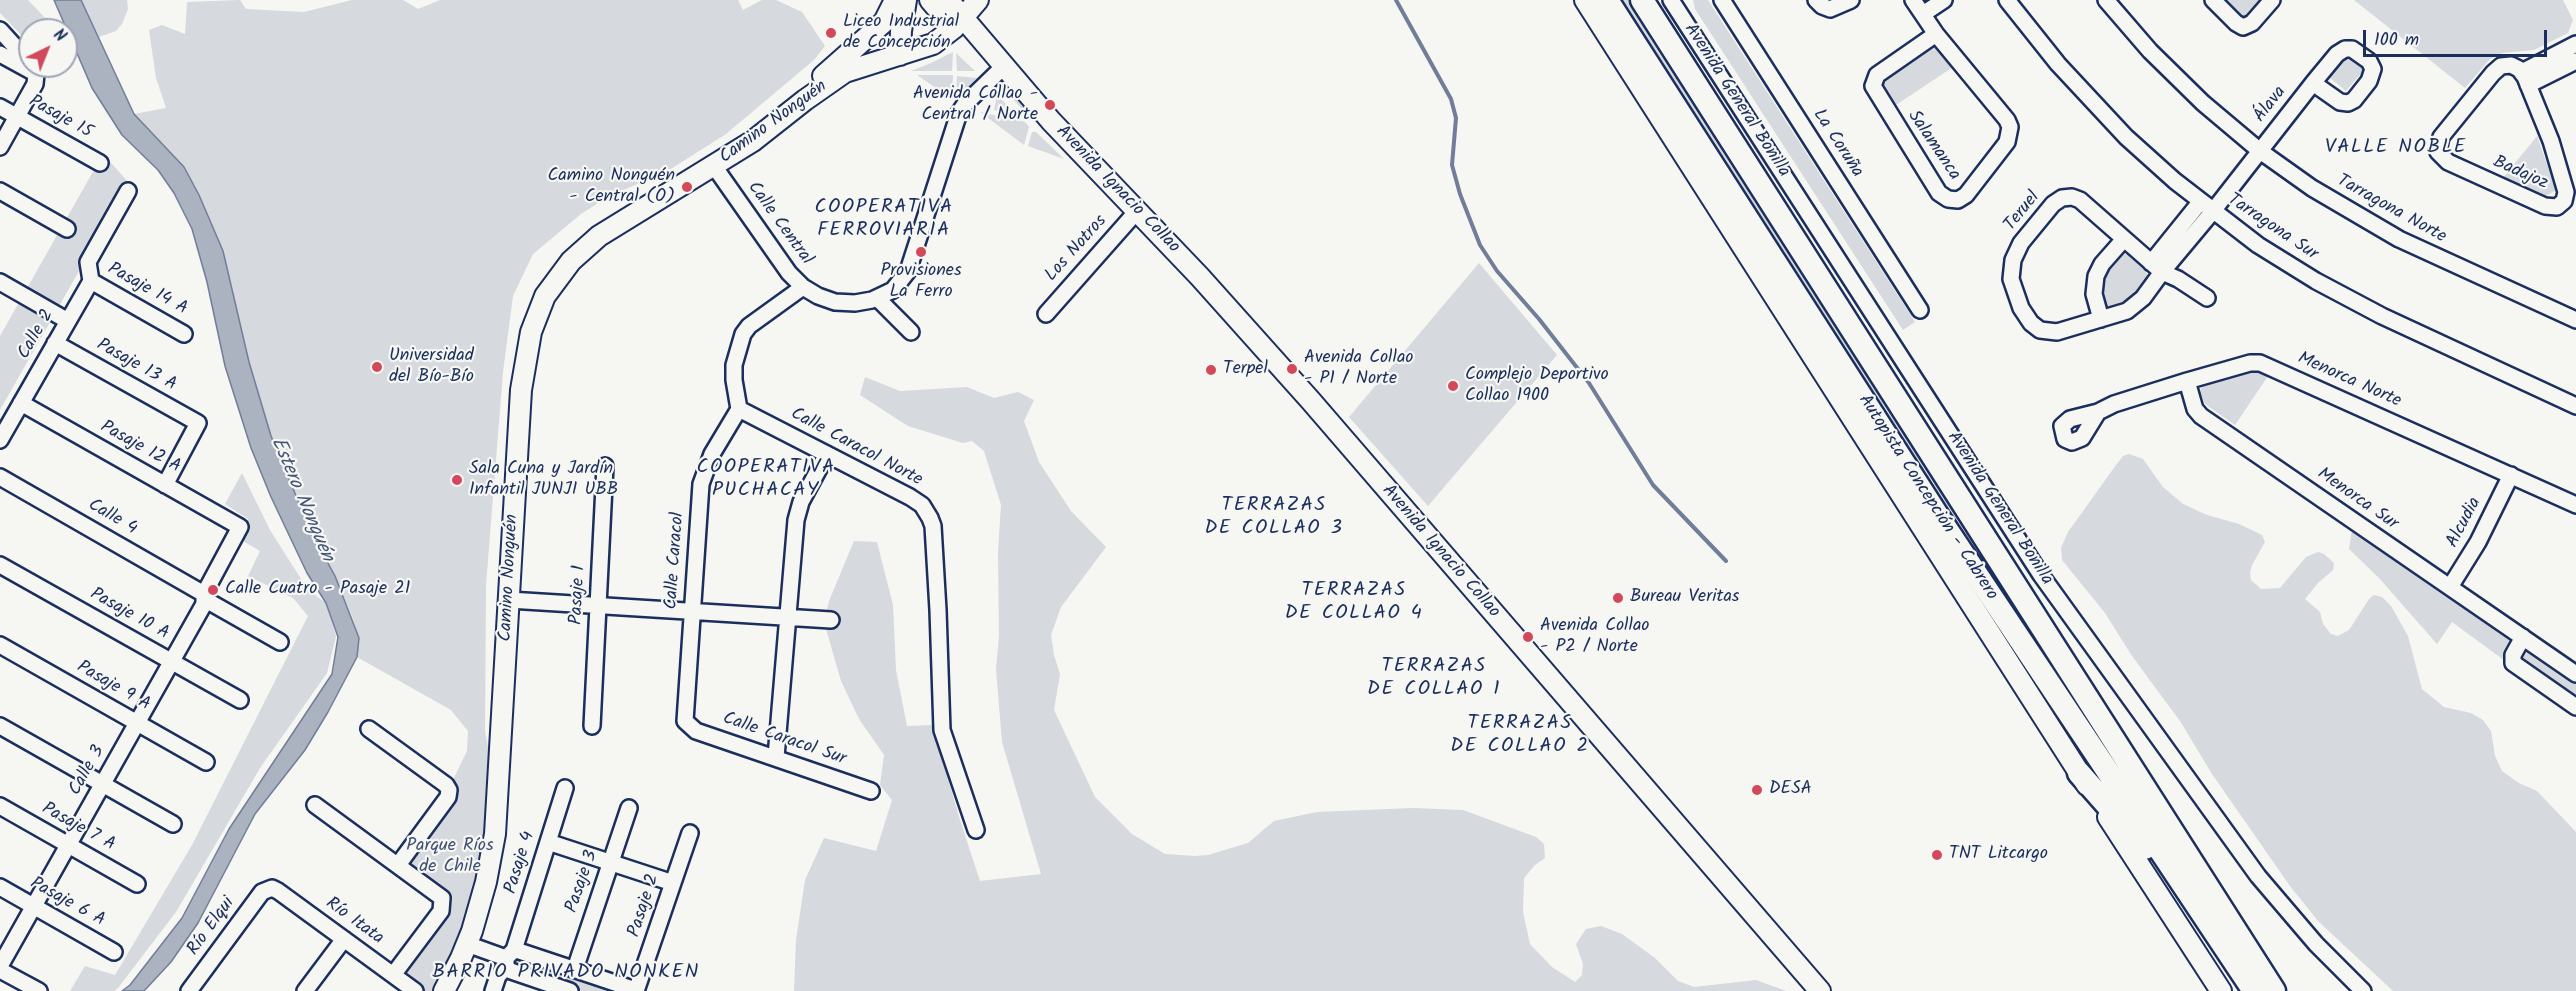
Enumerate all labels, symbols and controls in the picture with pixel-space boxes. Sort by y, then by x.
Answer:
place label: Liceo Industrial de Concepción [843,12,959,54]
north arrow [18,18,78,78]
scale bar [2366,18,2550,56]
street label: Avenida General Bonilla [1678,20,1794,182]
text: N [47,23,71,49]
marker: Liceo Industrial de Concepción [824,26,838,40]
text: 100 m [2374,26,2419,55]
street label: Camino Nonguén [716,77,832,169]
street label: Álava [2250,83,2292,127]
place label: Avenida Collao - Central / Norte [913,84,1038,127]
street label: Pasaje 15 [24,92,96,144]
marker: Avenida Collao - Central / Norte [1043,98,1057,112]
street label: La Coruña [1807,106,1867,182]
street label: Salamanca [1902,107,1964,185]
street label: Avenida Ignacio Collao [1050,122,1184,258]
district label: VALLE NOBLE [2325,137,2467,161]
street label: Badajoz [2489,152,2551,196]
place label: Camino Nonguén - Central (O) [548,166,675,208]
street label: Tarragona Norte [2333,171,2449,249]
street label: Calle Central [742,178,816,270]
marker: Camino Nonguén - Central (O) [680,180,694,194]
street label: Teruel [2000,188,2046,236]
street label: Tarragona Sur [2223,190,2321,266]
district label: COOPERATIVA FERROVIARIA [814,197,954,244]
street label: Los Notros [1042,211,1112,287]
marker: Provisiones La Ferro [914,245,928,259]
street label: Pasaje 14 A [103,259,191,321]
place label: Provisiones La Ferro [880,261,962,304]
street label: Calle 2 [14,306,60,364]
street label: Pasaje 13 A [92,335,180,397]
place label: Universidad del Bío-Bío [389,346,474,388]
place label: Avenida Collao - P1 / Norte [1304,348,1414,391]
street label: Menorca Norte [2294,349,2404,413]
place label: Terpel [1223,359,1268,381]
marker: Universidad del Bío-Bío [370,360,384,374]
marker: Avenida Collao - P1 / Norte [1285,362,1299,376]
marker: Terpel [1204,363,1218,377]
place label: Complejo Deportivo Collao 1900 [1465,365,1609,407]
marker: Complejo Deportivo Collao 1900 [1446,379,1460,393]
street label: Autopista Concepción - Cabrero [1852,391,2002,605]
street label: Calle Caracol Norte [786,404,926,492]
street label: Pasaje 12 A [96,417,184,479]
street label: Avenida General Bonilla [1941,428,2057,590]
water label: Estero Nonguén [264,434,338,566]
district label: COOPERATIVA PUCHACAY [696,457,836,504]
place label: Sala Cuna y Jardín Infantil JUNJI UBB [469,459,618,502]
street label: Menorca Sur [2312,464,2402,536]
marker: Sala Cuna y Jardín Infantil JUNJI UBB [450,473,464,487]
street label: Avenida Ignacio Collao [1376,481,1504,623]
street label: Alcudia [2443,494,2487,552]
street label: Calle 4 [84,495,140,541]
district label: TERRAZAS DE COLLAO 3 [1204,495,1344,542]
street label: Calle Caracol [662,512,690,610]
street label: Camino Nonguén [496,514,524,642]
street label: Pasaje 1 [567,565,591,625]
place label: Calle Cuatro - Pasaje 21 [225,579,410,601]
district label: TERRAZAS DE COLLAO 4 [1285,580,1423,627]
marker: Calle Cuatro - Pasaje 21 [206,583,220,597]
street label: Pasaje 10 A [86,584,172,646]
place label: Bureau Veritas [1630,587,1739,609]
marker: Bureau Veritas [1611,591,1625,605]
place label: Avenida Collao - P2 / Norte [1540,616,1650,658]
marker: Avenida Collao - P2 / Norte [1521,630,1535,644]
district label: TERRAZAS DE COLLAO 1 [1367,656,1501,703]
street label: Pasaje 9 A [72,657,154,717]
street label: Calle Caracol Sur [720,709,848,771]
district label: TERRAZAS DE COLLAO 2 [1450,713,1590,760]
street label: Calle 3 [66,742,110,800]
place label: DESA [1769,779,1812,801]
marker: DESA [1750,783,1764,797]
street label: Pasaje 7 A [37,799,119,857]
street label: Pasaje 4 [501,829,541,897]
park label: Parque Ríos de Chile [406,836,494,878]
place label: TNT Litcargo [1949,844,2048,866]
street label: Pasaje 3 [562,848,604,916]
marker: TNT Litcargo [1930,848,1944,862]
street label: Pasaje 2 [625,872,665,940]
street label: Pasaje 6 A [26,874,108,932]
street label: Río Elqui [184,894,240,960]
street label: Río Itata [321,894,387,950]
district label: BARRIO PRIVADO NONKEN [432,962,700,986]

